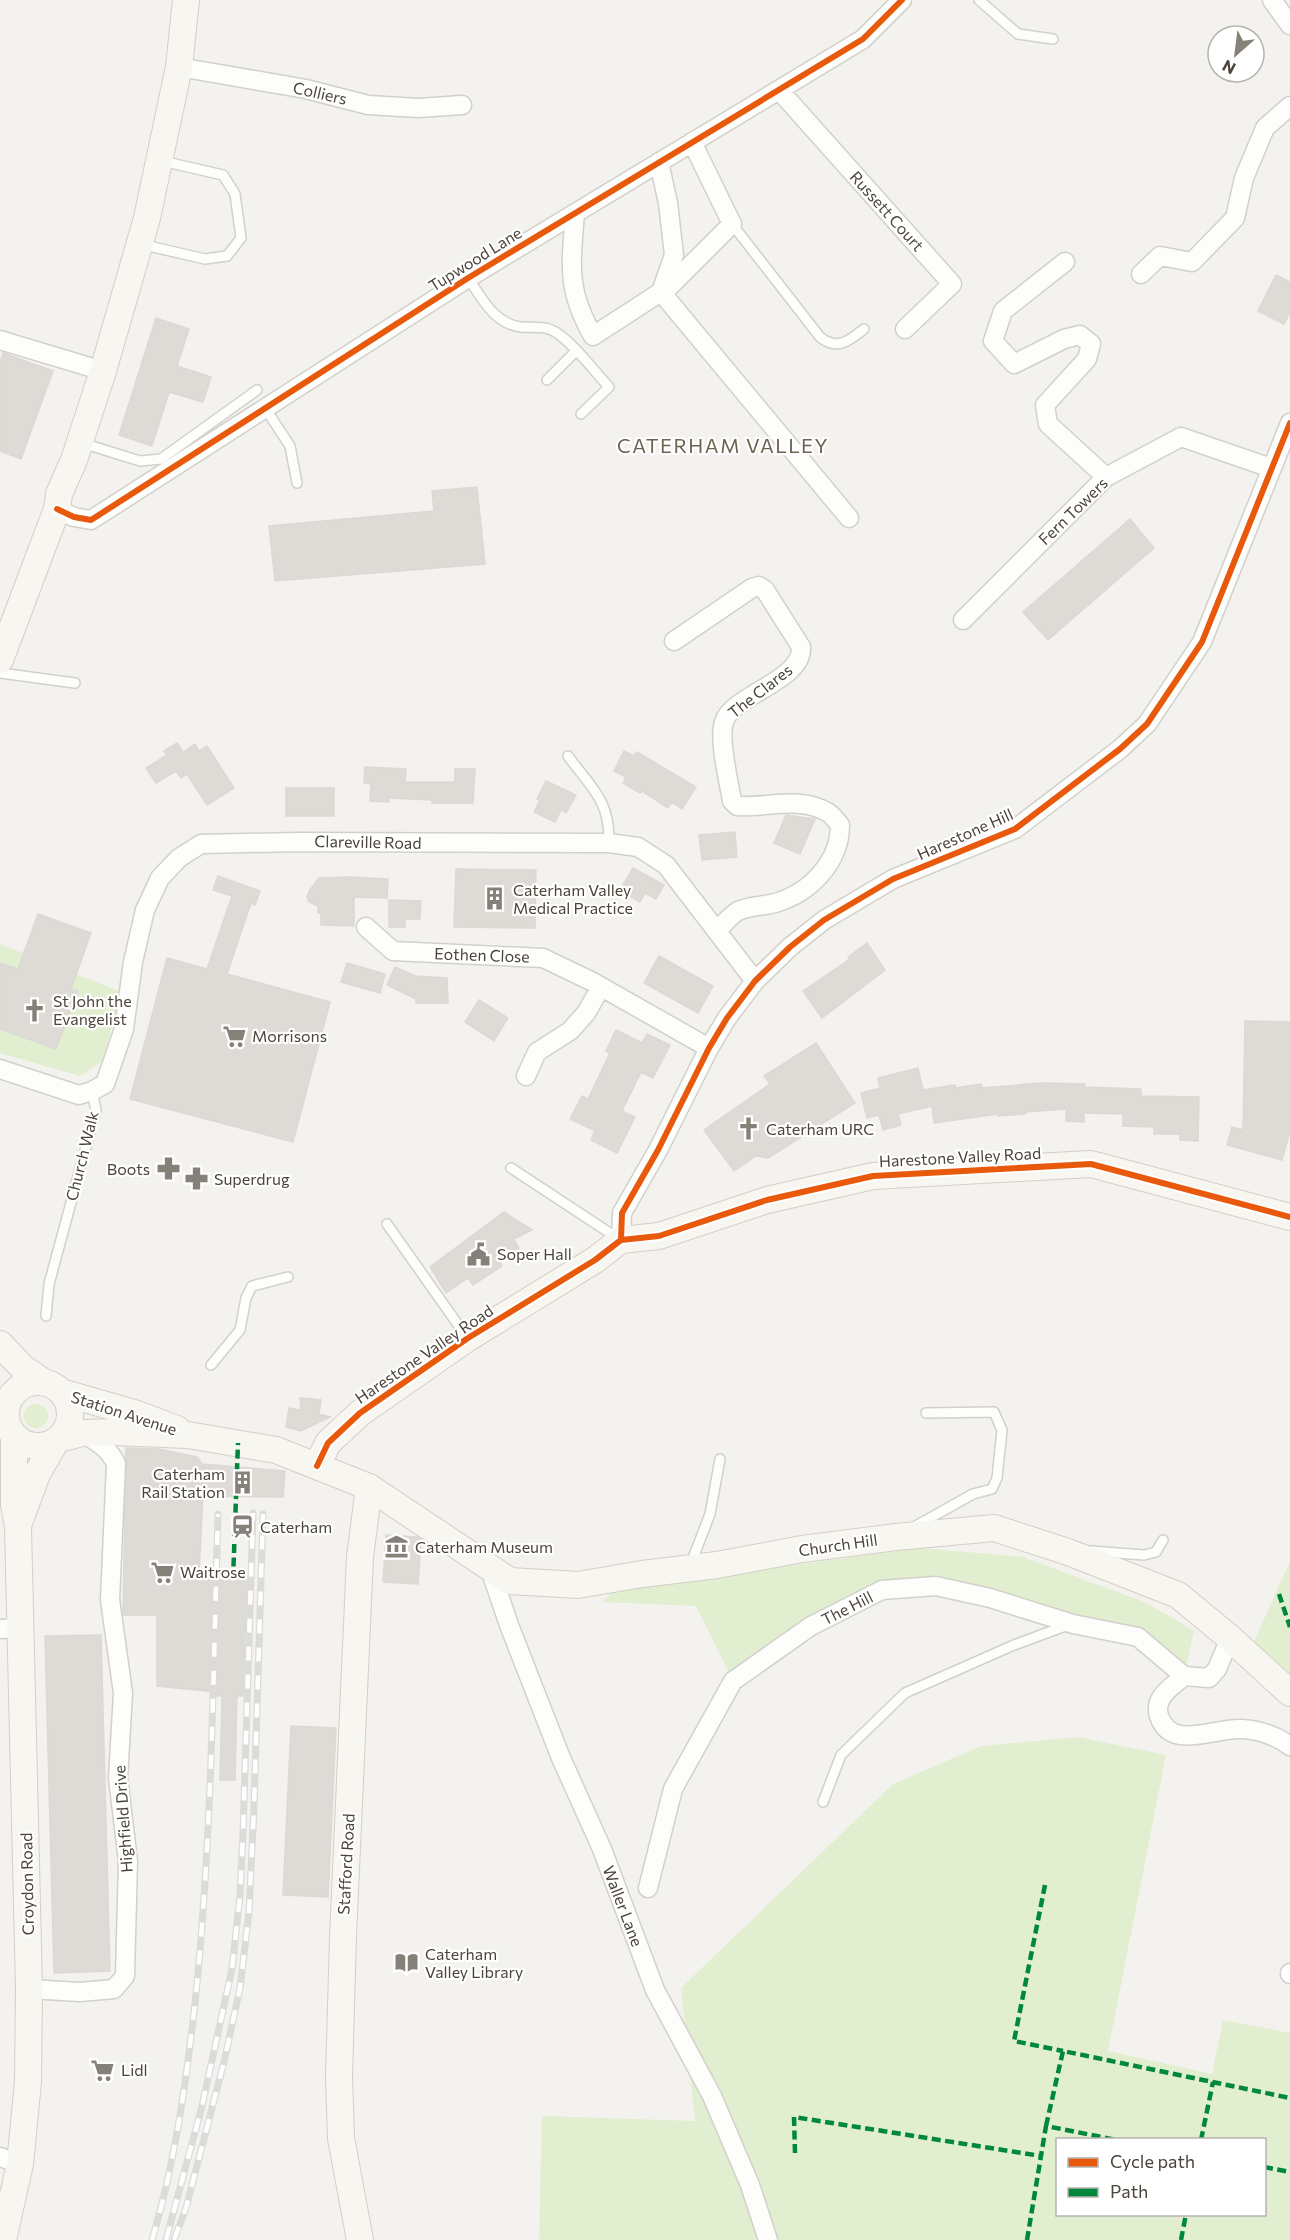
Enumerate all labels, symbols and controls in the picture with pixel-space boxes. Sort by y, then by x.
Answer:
north arrow [1206,24,1266,84]
text: N [1219,56,1238,79]
street label: Colliers [291,77,349,108]
street label: Russett Court [847,167,929,255]
street label: Tupwood Lane [425,222,525,295]
district label: CATERHAM VALLEY [617,433,829,457]
street label: Fern Towers [1034,473,1111,548]
street label: The Clares [724,660,796,722]
street label: Harestone Hill [914,804,1016,863]
street label: Clareville Road [314,831,422,852]
place label: Caterham Valley Medical Practice [513,880,633,917]
building icon: Caterham Valley Medical Practice [482,886,508,912]
street label: Eothen Close [434,943,530,966]
place label: St John the Evangelist [53,991,132,1028]
church icon: St John the Evangelist [22,997,48,1023]
supermarket icon: Morrisons [221,1023,247,1049]
place label: Morrisons [252,1026,327,1045]
street label: Church Walk [61,1109,102,1203]
church icon: Caterham URC [735,1116,761,1142]
place label: Caterham URC [766,1119,874,1138]
street label: Harestone Valley Road [878,1143,1042,1170]
pharmacy icon: Boots [155,1156,181,1182]
place label: Boots [107,1159,150,1178]
pharmacy icon: Superdrug [183,1166,209,1192]
place label: Superdrug [214,1169,290,1188]
public building icon: Soper Hall [466,1241,492,1267]
place label: Soper Hall [497,1244,572,1263]
street label: Harestone Valley Road [351,1300,496,1407]
street label: Station Avenue [69,1387,179,1439]
place label: Caterham Rail Station [141,1464,225,1501]
building icon: Caterham Rail Station [230,1470,256,1496]
station icon: Caterham [229,1514,255,1540]
place label: Caterham [260,1517,332,1536]
street label: Church Hill [797,1530,879,1559]
museum icon: Caterham Museum [384,1534,410,1560]
place label: Caterham Museum [415,1537,553,1556]
supermarket icon: Waitrose [149,1559,175,1585]
place label: Waitrose [180,1562,246,1581]
street label: The Hill [818,1587,876,1629]
street label: Highfield Drive [109,1765,136,1873]
street label: Stafford Road [333,1813,358,1915]
street label: Croydon Road [16,1832,37,1936]
street label: Waller Lane [599,1863,648,1949]
place label: Caterham Valley Library [425,1944,523,1981]
library icon: Caterham Valley Library [394,1950,420,1976]
supermarket icon: Lidl [90,2057,116,2083]
place label: Lidl [121,2060,148,2079]
legend [1056,2138,1266,2216]
text: Cycle path [1110,2150,1195,2172]
text: Path [1110,2180,1148,2202]

